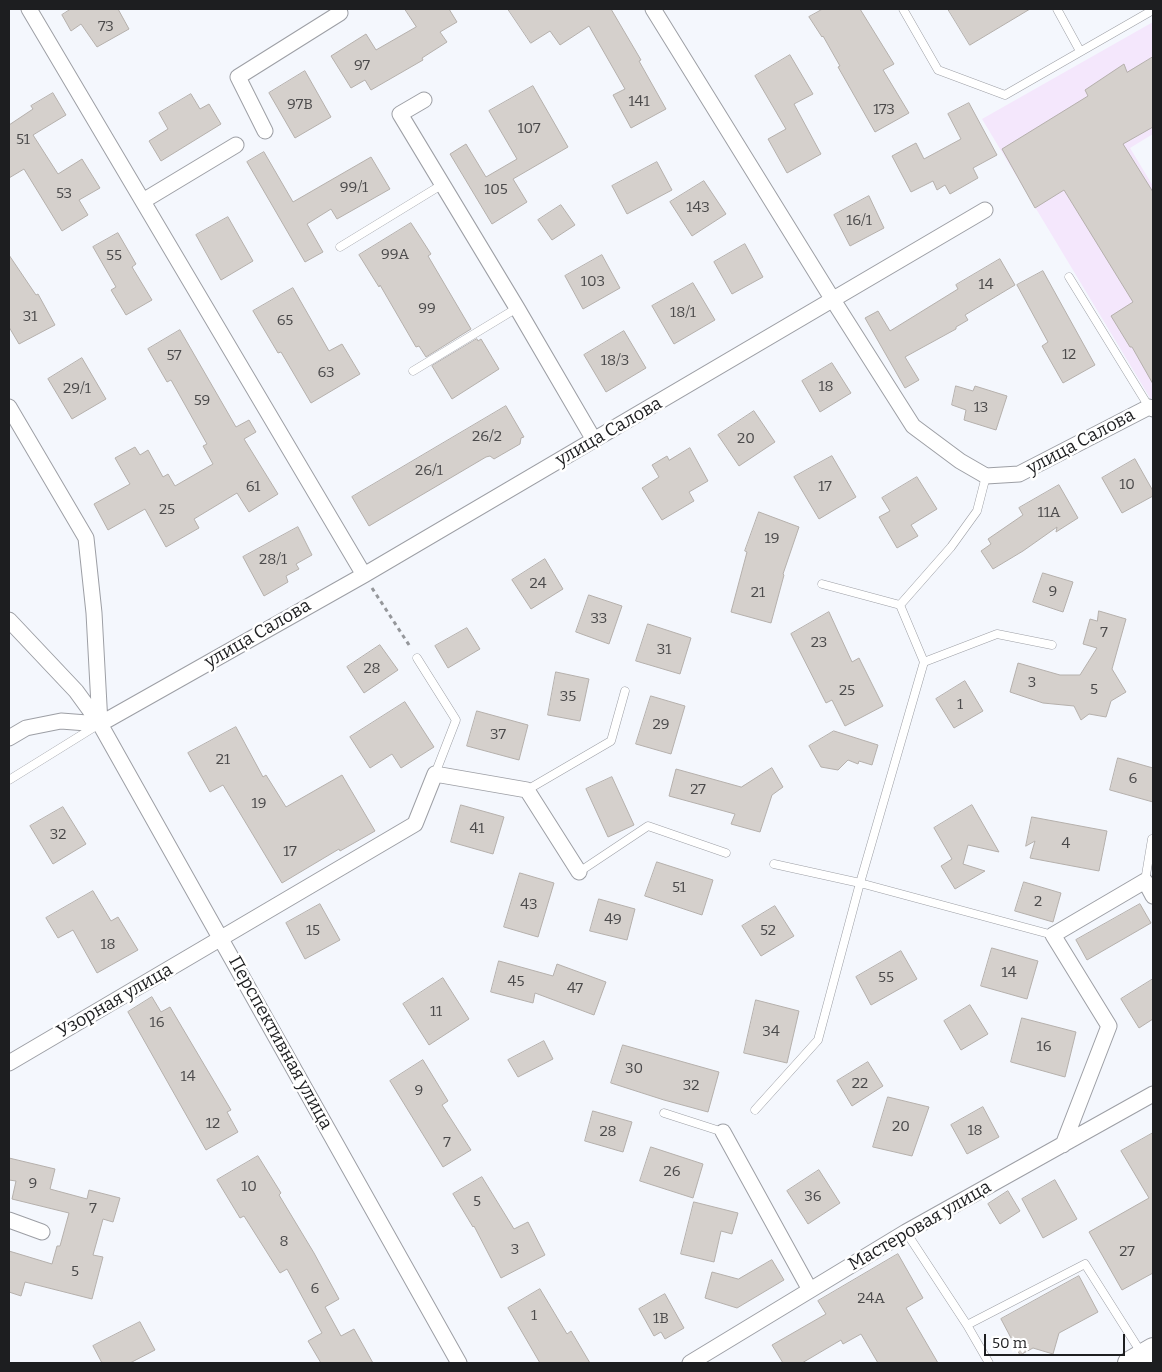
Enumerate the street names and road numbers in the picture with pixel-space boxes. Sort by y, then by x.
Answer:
street label: улица Салова [552,393,666,471]
street label: улица Салова [1023,404,1139,480]
street label: улица Салова [201,595,315,673]
street label: Перспективная улица [223,953,337,1133]
street label: Узорная улица [53,959,177,1043]
street label: Мастеровая улица [845,1176,995,1276]

